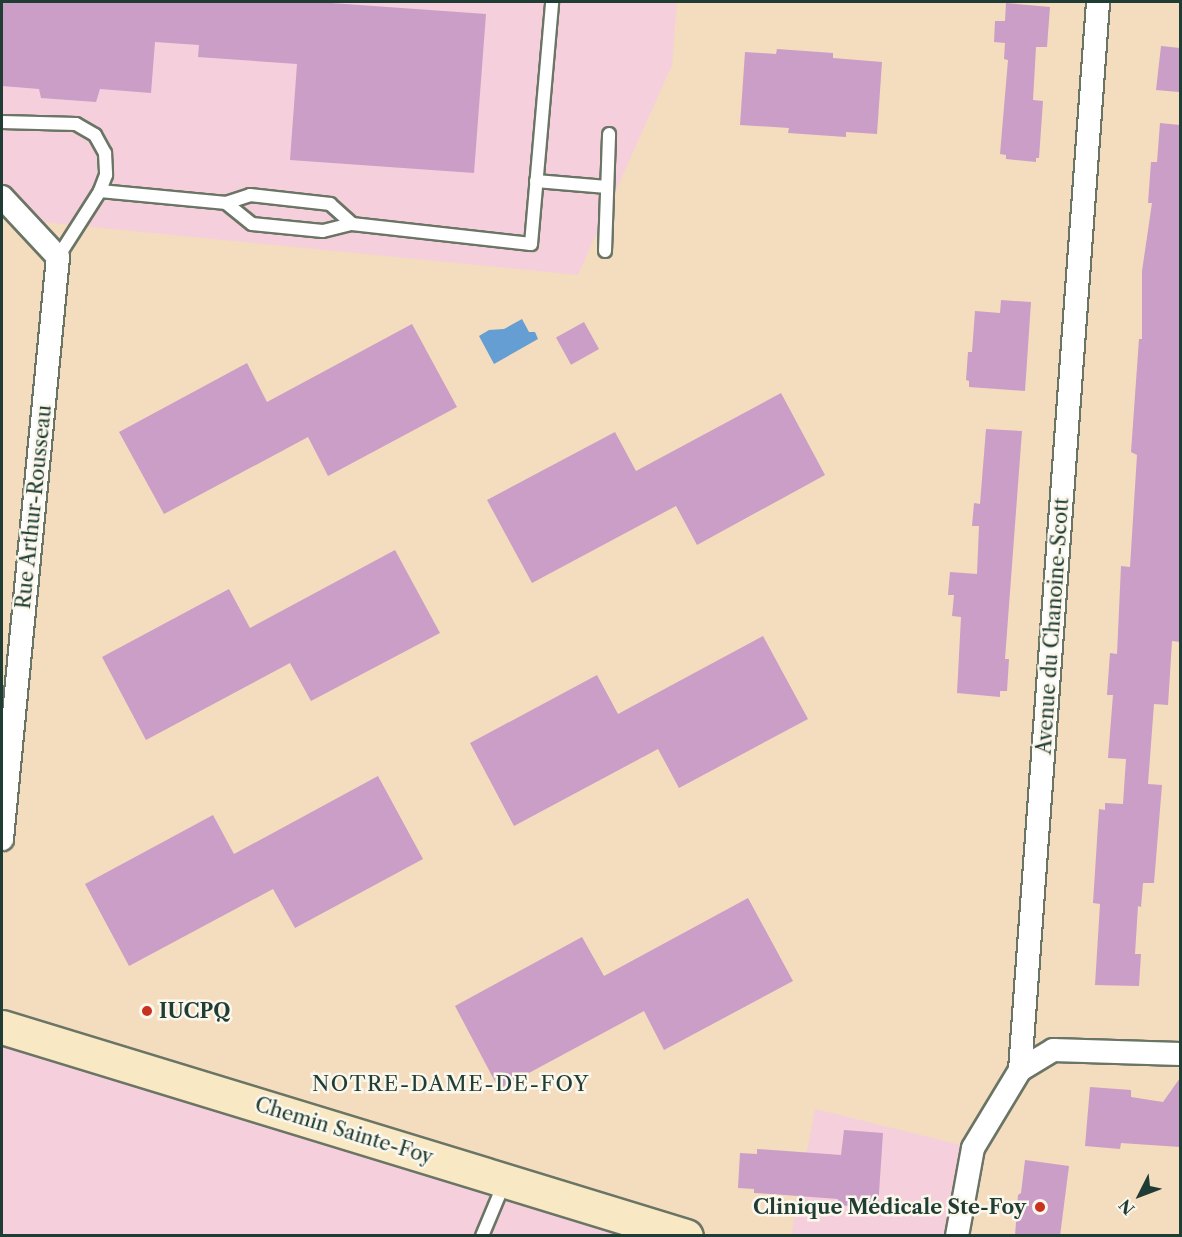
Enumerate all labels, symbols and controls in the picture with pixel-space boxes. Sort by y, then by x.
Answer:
street label: Rue Arthur-Rousseau [11,403,57,611]
street label: Avenue du Chanoine-Scott [1032,497,1074,755]
place label: IUCPQ [159,999,231,1023]
marker: IUCPQ [140,1004,154,1018]
district label: NOTRE-DAME-DE-FOY [312,1071,590,1097]
street label: Chemin Sainte-Foy [252,1092,436,1170]
north arrow [1110,1165,1170,1225]
place label: Clinique Médicale Ste-Foy [753,1195,1026,1219]
text: N [1115,1195,1139,1219]
marker: Clinique Médicale Ste-Foy [1031,1198,1049,1216]

